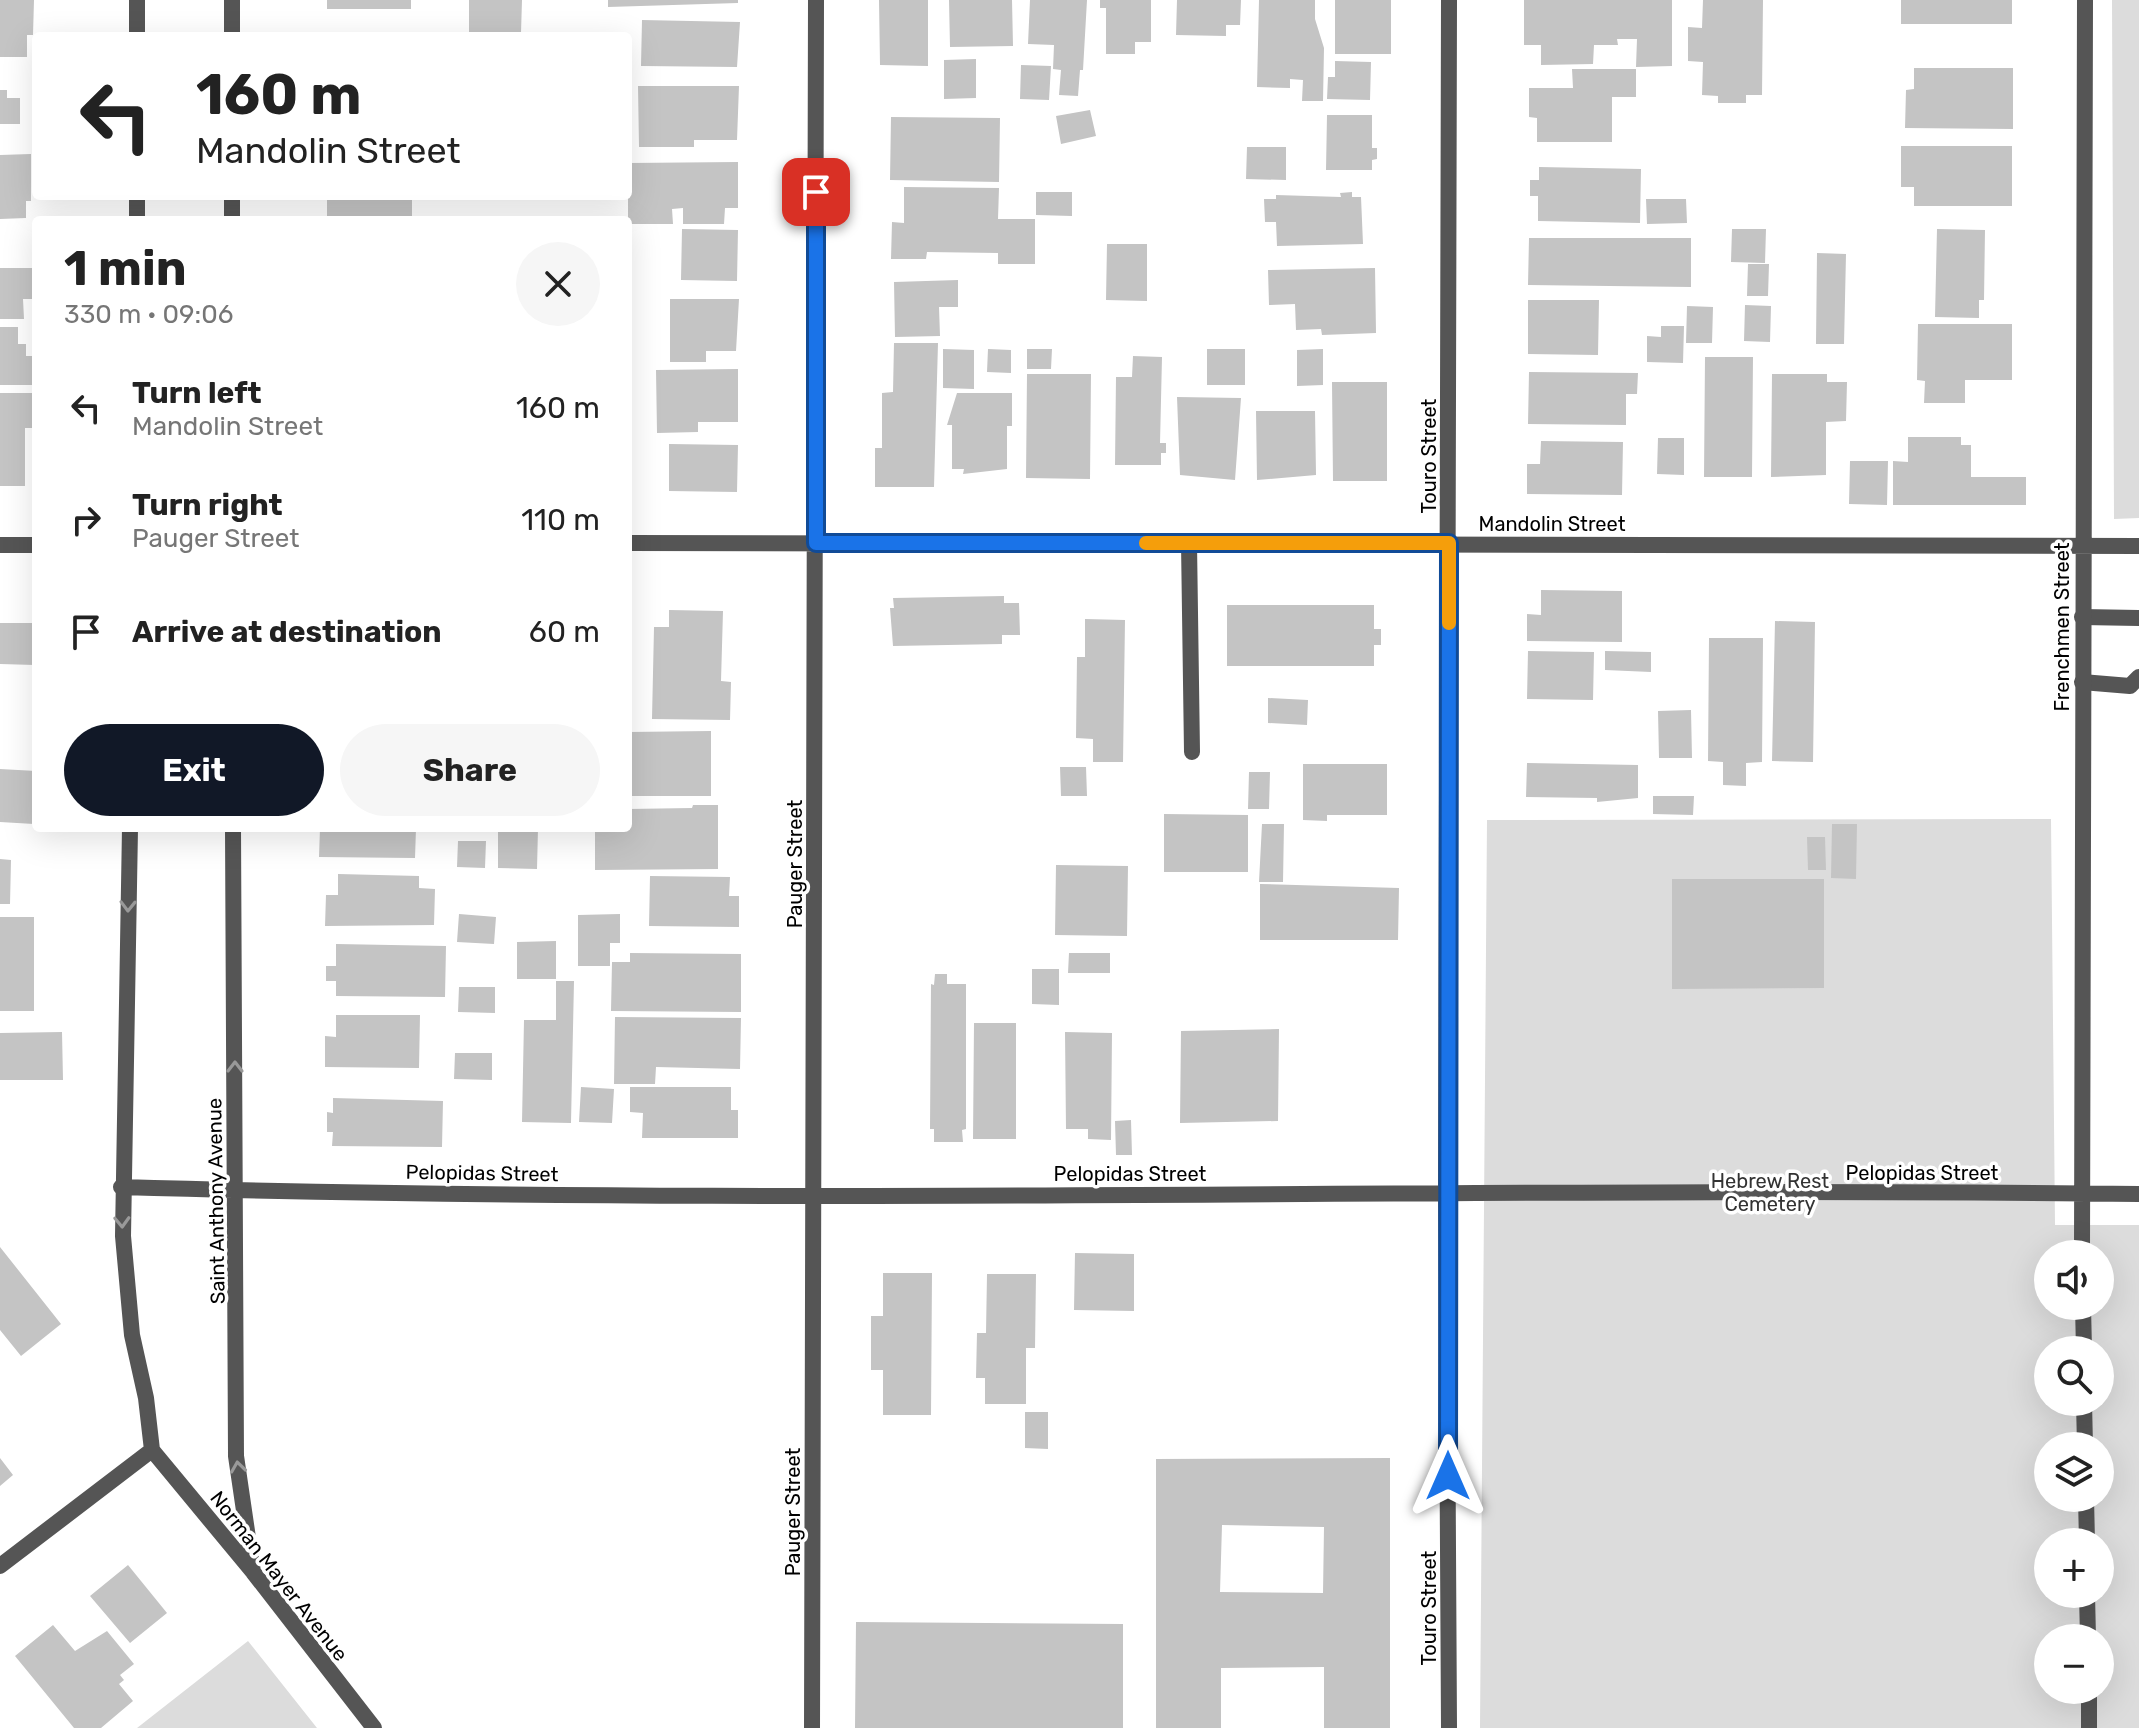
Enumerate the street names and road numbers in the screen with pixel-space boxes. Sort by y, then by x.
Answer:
street label: Touro Street [1417,398,1441,513]
street label: Mandolin Street [1479,512,1626,536]
street label: Frenchmen Street [2050,542,2074,712]
street label: Pauger Street [783,799,807,928]
street label: Saint Anthony Avenue [202,1098,230,1304]
street label: Pelopidas Street [405,1160,559,1186]
street label: Pelopidas Street [1846,1161,1999,1185]
street label: Pelopidas Street [1054,1162,1207,1186]
street label: Pauger Street [781,1447,805,1576]
street label: Norman Mayer Avenue [205,1486,353,1666]
street label: Touro Street [1417,1550,1441,1665]

